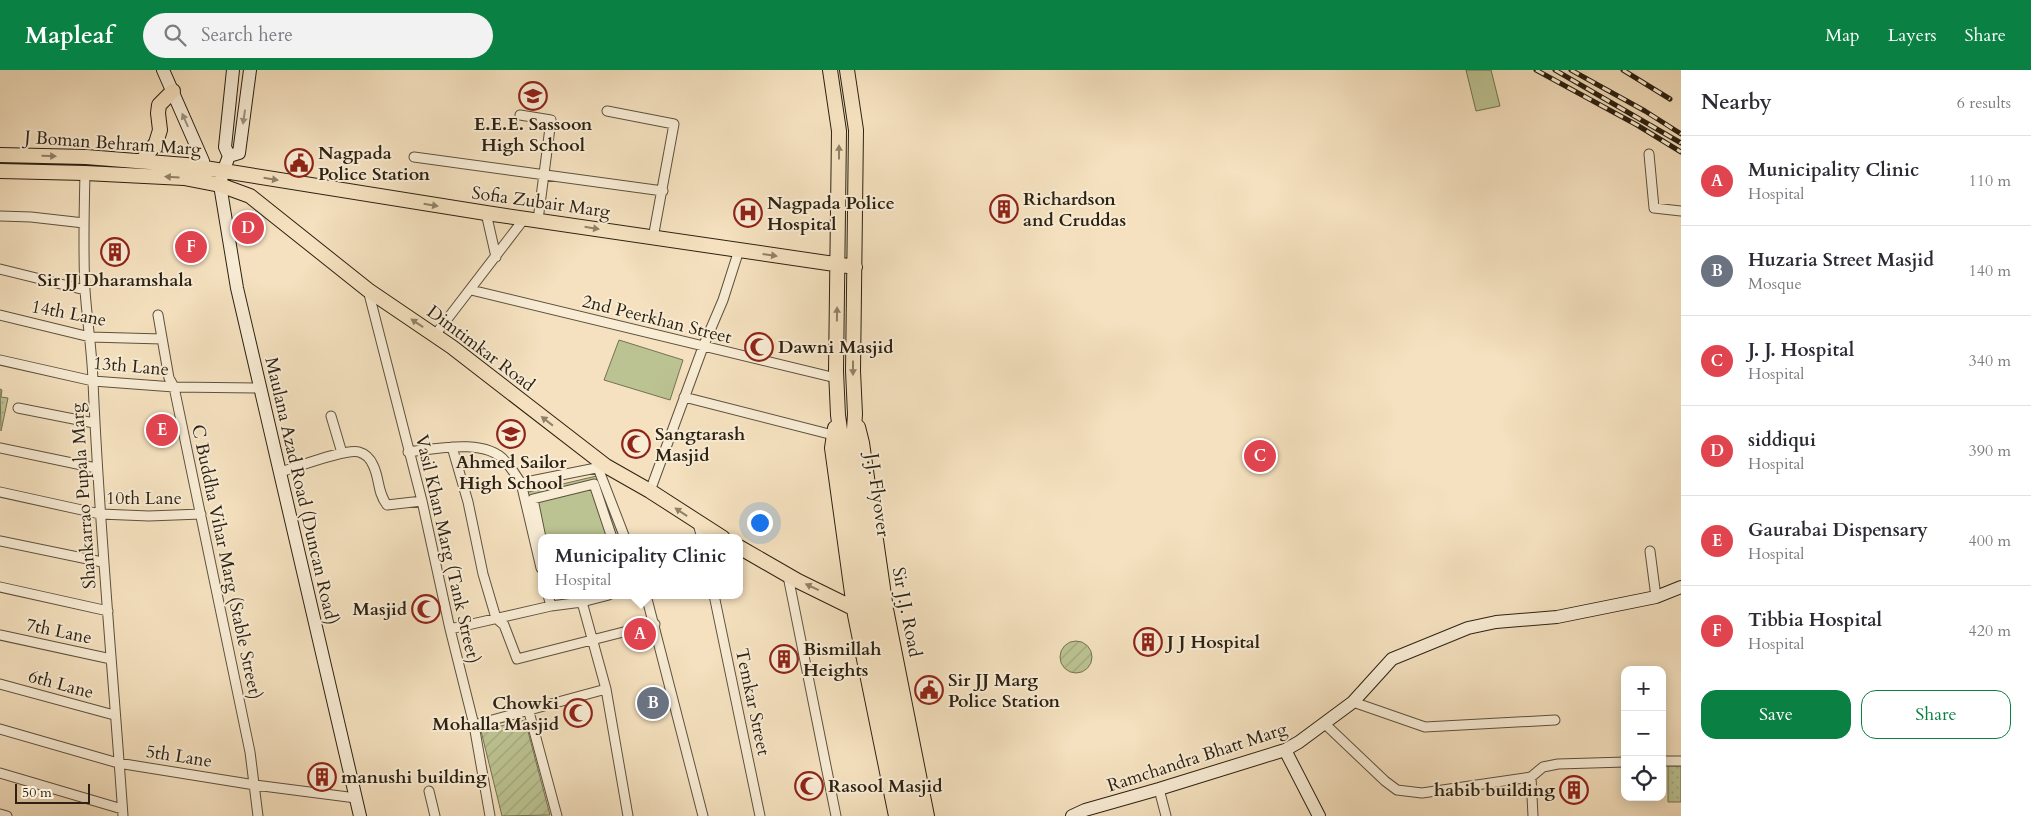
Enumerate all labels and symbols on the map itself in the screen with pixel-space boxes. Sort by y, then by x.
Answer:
school or university icon: E.E.E. Sassoon High School [518,81,548,111]
one-way arrow [240,109,248,125]
place label: E.E.E. Sassoon High School [474,112,593,158]
one-way arrow [181,113,189,127]
street label: J Boman Behram Marg [21,125,203,162]
place label: Nagpada Police Station [318,141,431,187]
one-way arrow [835,143,843,159]
public building icon: Nagpada Police Station [284,148,314,178]
one-way arrow [41,152,57,160]
one-way arrow [164,173,180,181]
one-way arrow [263,176,279,184]
street label: Sofia Zubair Marg [470,180,613,225]
place label: Richardson and Cruddas [1023,187,1126,233]
place label: Nagpada Police Hospital [767,191,895,237]
building icon: Richardson and Cruddas [989,194,1019,224]
hospital icon: Nagpada Police Hospital [733,198,763,228]
one-way arrow [424,201,440,209]
pin: D [232,209,264,247]
one-way arrow [584,225,600,233]
pin: F [175,228,207,266]
building icon: Sir JJ Dharamshala [100,237,130,267]
one-way arrow [762,251,778,259]
place label: Sir JJ Dharamshala [37,268,193,293]
street label: 2nd Peerkhan Street [580,289,734,350]
street label: 14th Lane [29,294,109,333]
street label: Dimtimkar Road [422,300,540,398]
one-way arrow [834,306,842,322]
one-way arrow [411,318,424,328]
mosque icon: Dawni Masjid [744,332,774,362]
place label: Dawni Masjid [778,335,894,360]
street label: 13th Lane [92,351,170,382]
street label: Maulana Azad Road (Duncan Road) [259,355,345,627]
one-way arrow [849,361,857,377]
street label: Shankarrao Pupala Marg [64,401,102,590]
pin: E [146,411,178,449]
one-way arrow [541,415,554,426]
school or university icon: Ahmed Sailor High School [496,419,526,449]
street label: C Buddha Vihar Marg (Stable Street) [185,422,268,702]
place label: Sangtarash Masjid [655,422,745,468]
mosque icon: Sangtarash Masjid [621,429,651,459]
street label: Vasil Khan Marg (Tank Street) [409,432,486,666]
pin: C [1244,437,1276,475]
street label: J.J. Flyover [859,449,896,539]
place label: Ahmed Sailor High School [456,450,567,496]
street label: 10th Lane [106,486,182,511]
one-way arrow [675,507,688,517]
your location [747,510,773,536]
street label: Sir J.J. Road [886,565,928,660]
one-way arrow [804,583,819,592]
mosque icon: Masjid [411,594,441,624]
place label: Masjid [353,597,408,622]
street label: 7th Lane [24,612,94,651]
pin: A [624,615,656,653]
building icon: J J Hospital [1133,627,1163,657]
place label: J J Hospital [1164,630,1260,655]
place label: Bismillah Heights [803,637,881,683]
building icon: Bismillah Heights [769,644,799,674]
street label: Temkar Street [729,646,776,758]
street label: 6th Lane [25,664,96,705]
place label: Sir JJ Marg Police Station [948,668,1061,714]
public building icon: Sir JJ Marg Police Station [914,675,944,705]
pin: B [637,684,669,722]
place label: Chowki Mohalla Masjid [432,691,560,737]
mosque icon: Chowki Mohalla Masjid [563,698,593,728]
street label: Ramchandra Bhatt Marg [1104,716,1291,798]
street label: 5th Lane [144,739,214,774]
building icon: manushi building [307,762,337,792]
place label: manushi building [341,765,487,790]
mosque icon: Rasool Masjid [794,771,824,801]
place label: Rasool Masjid [828,774,943,799]
building icon: habib building [1559,775,1589,805]
place label: habib building [1434,778,1555,803]
scale bar [15,781,90,804]

